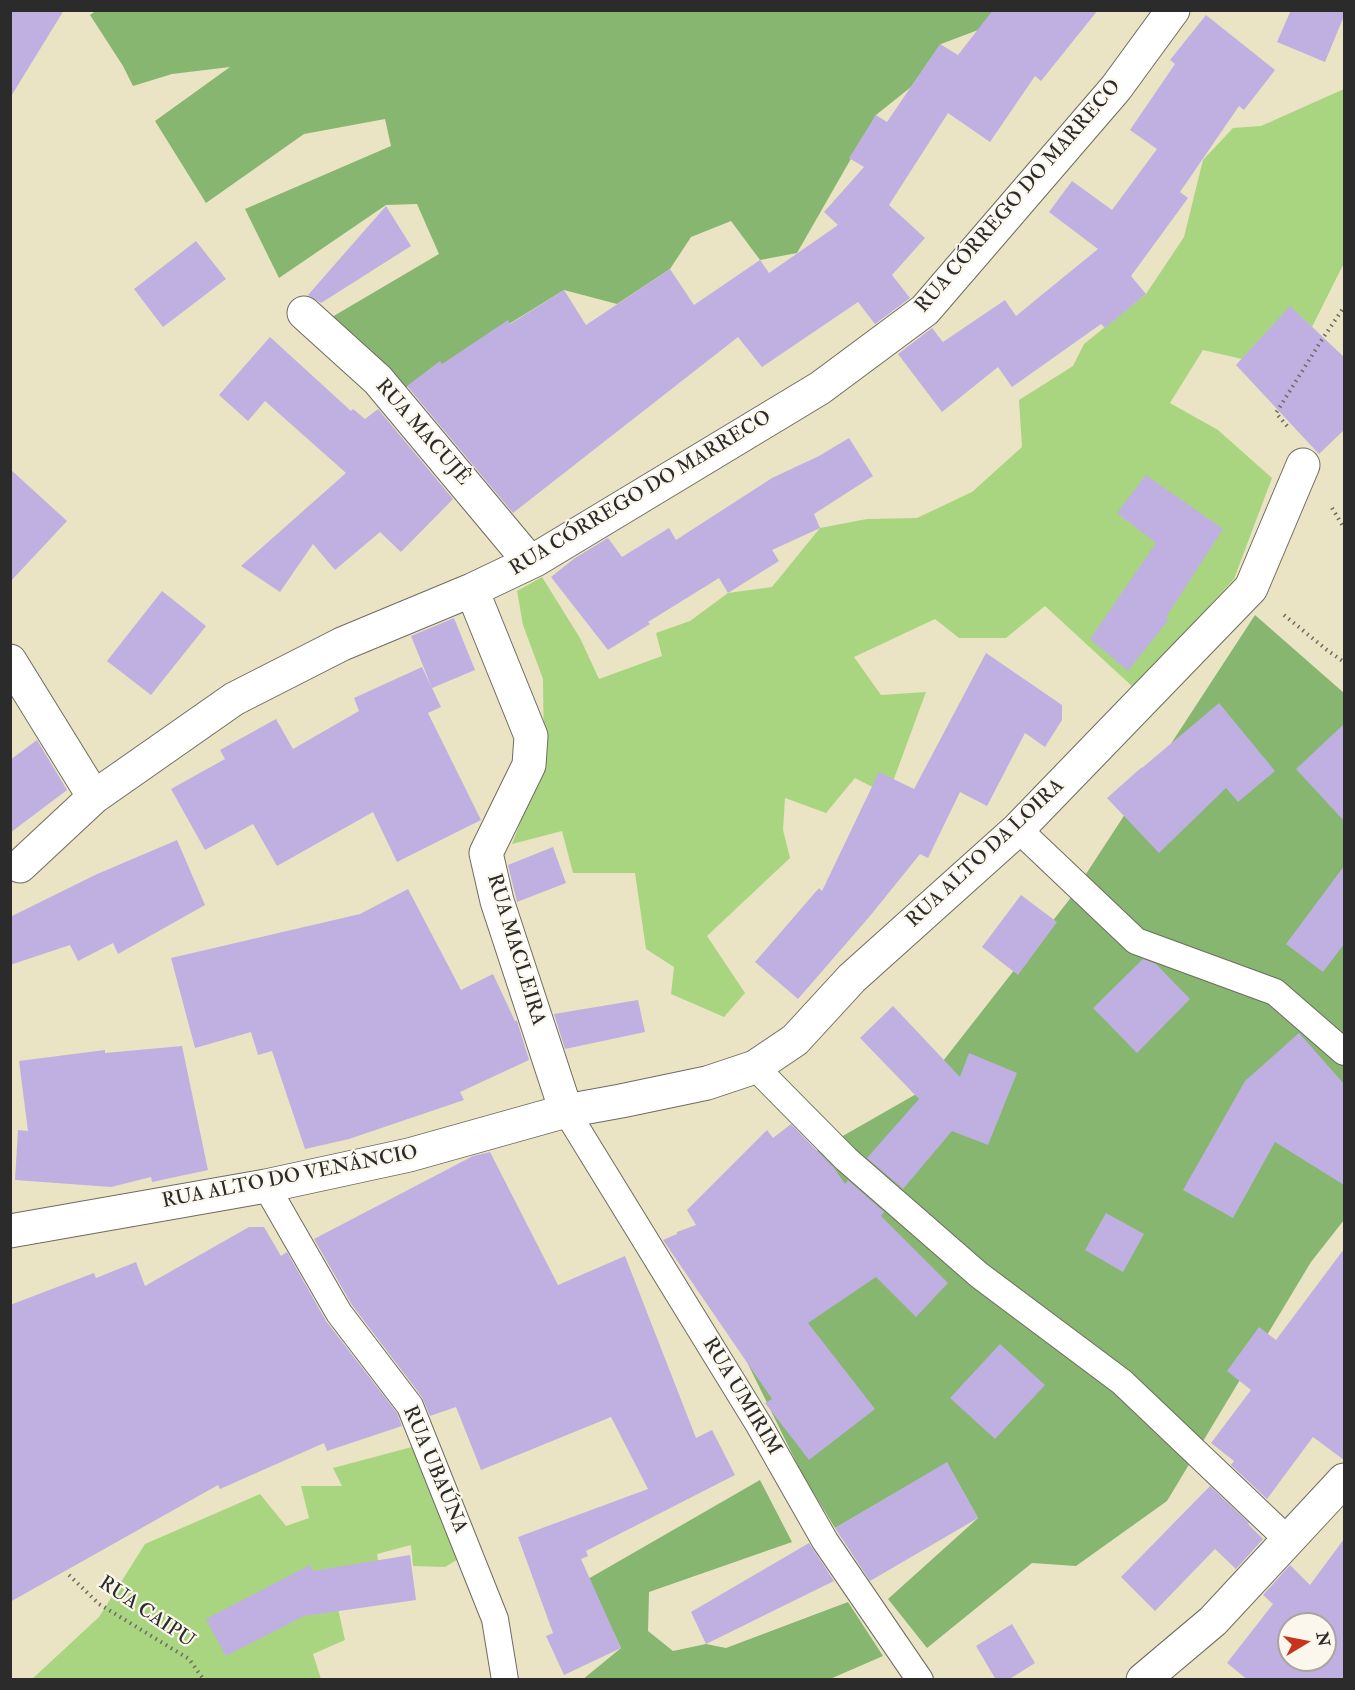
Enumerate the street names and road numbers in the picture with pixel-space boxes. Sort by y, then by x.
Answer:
street label: RUA CÓRREGO DO MARRECO [911,76,1127,318]
street label: RUA MACUJÊ [369,375,475,491]
street label: RUA CÓRREGO DO MARRECO [506,406,776,582]
street label: RUA ALTO DA LOIRA [902,775,1070,933]
street label: RUA MACLEIRA [481,871,549,1029]
street label: RUA ALTO DO VENÂNCIO [160,1141,420,1215]
street label: RUA UMIRIM [697,1334,785,1460]
street label: RUA UBAÚNA [396,1403,472,1537]
street label: RUA CAIPU [93,1572,199,1654]

